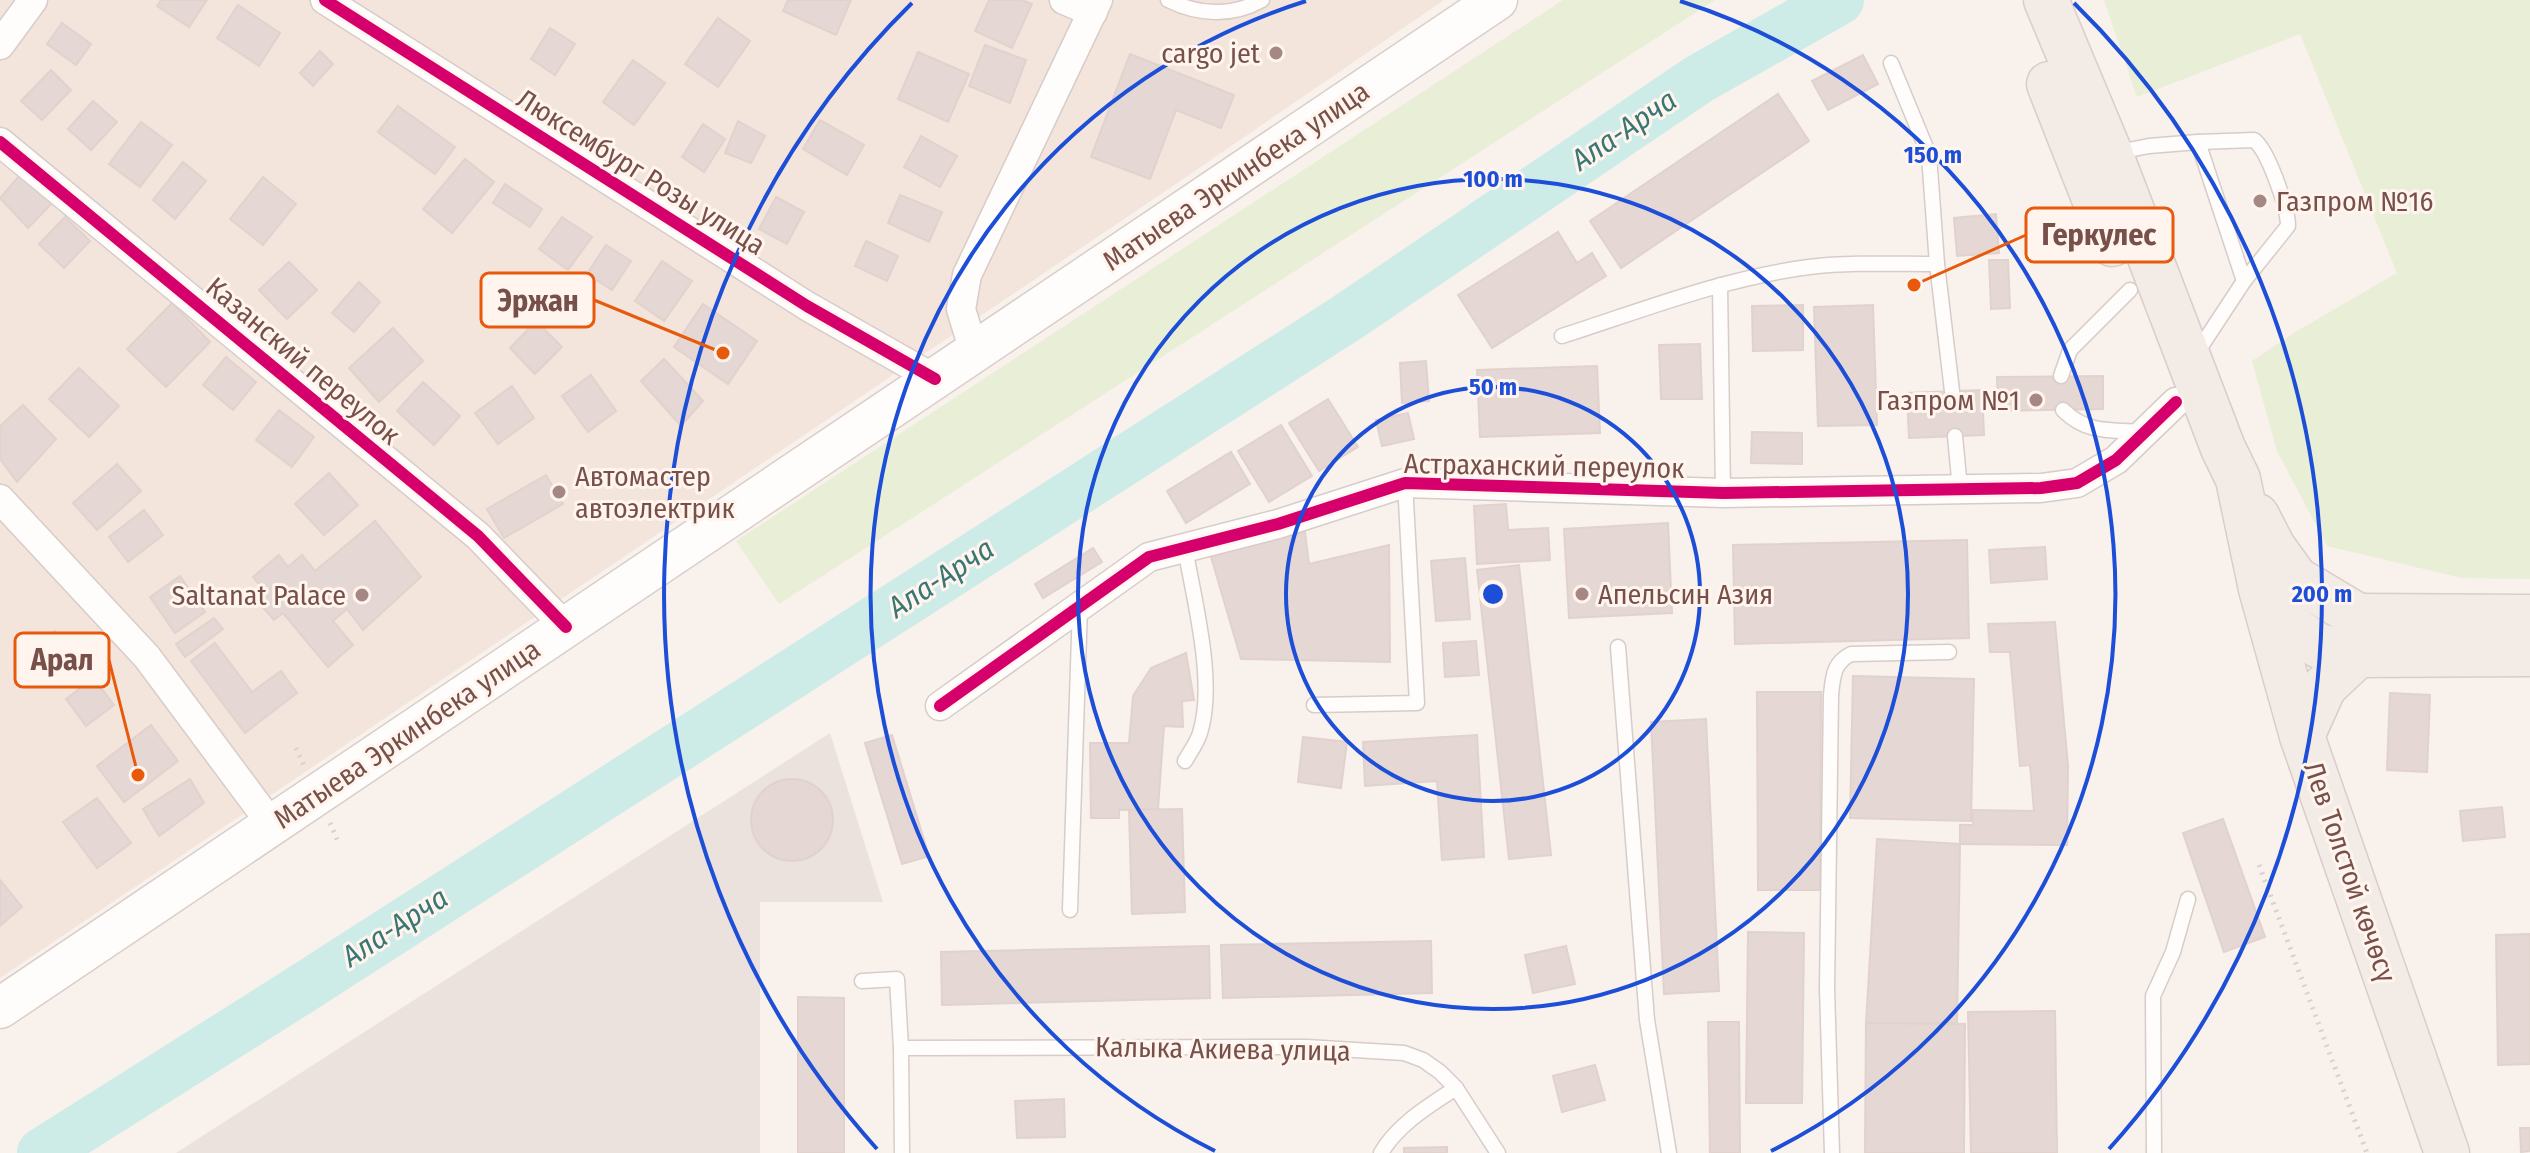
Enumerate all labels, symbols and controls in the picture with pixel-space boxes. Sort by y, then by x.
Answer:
place label: cargo jet [1161,37,1261,70]
marker: cargo jet [1267,44,1285,62]
street label: Матыева Эркинбека улица [1097,75,1375,277]
street label: Люксембург Розы улица [511,82,771,262]
water label: Ала-Арча [1564,82,1683,179]
text: 150 m [1904,141,1962,169]
text: 100 m [1463,165,1523,193]
place label: Газпром №16 [2276,185,2433,218]
marker: Газпром №16 [2251,192,2269,210]
callout: Геркулес [2026,208,2173,262]
text: Геркулес [2042,217,2157,253]
street label: Казанский переулок [199,270,407,452]
callout: Эржан [481,273,594,327]
text: Эржан [497,283,579,319]
text: 50 m [1469,373,1517,401]
place label: Газпром №1 [1877,384,2020,417]
marker: Газпром №1 [2027,391,2045,409]
street label: Астраханский переулок [1404,447,1684,485]
place label: Автомастер автоэлектрик [575,460,735,525]
marker: Автомастер автоэлектрик [550,483,568,501]
water label: Ала-Арча [881,531,1001,626]
place label: Апельсин Азия [1598,578,1773,611]
place label: Saltanat Palace [172,579,346,612]
centre of rings [1479,580,1507,608]
text: 200 m [2291,580,2352,608]
marker: Апельсин Азия [1573,585,1591,603]
marker: Saltanat Palace [353,586,371,604]
callout: Арал [15,633,109,687]
street label: Матыева Эркинбека улица [268,633,546,835]
text: Арал [30,642,93,678]
street label: Лев Толстой көчөсү [2297,757,2403,987]
water label: Ала-Арча [335,880,455,975]
street label: Калыка Акиева улица [1095,1030,1351,1068]

